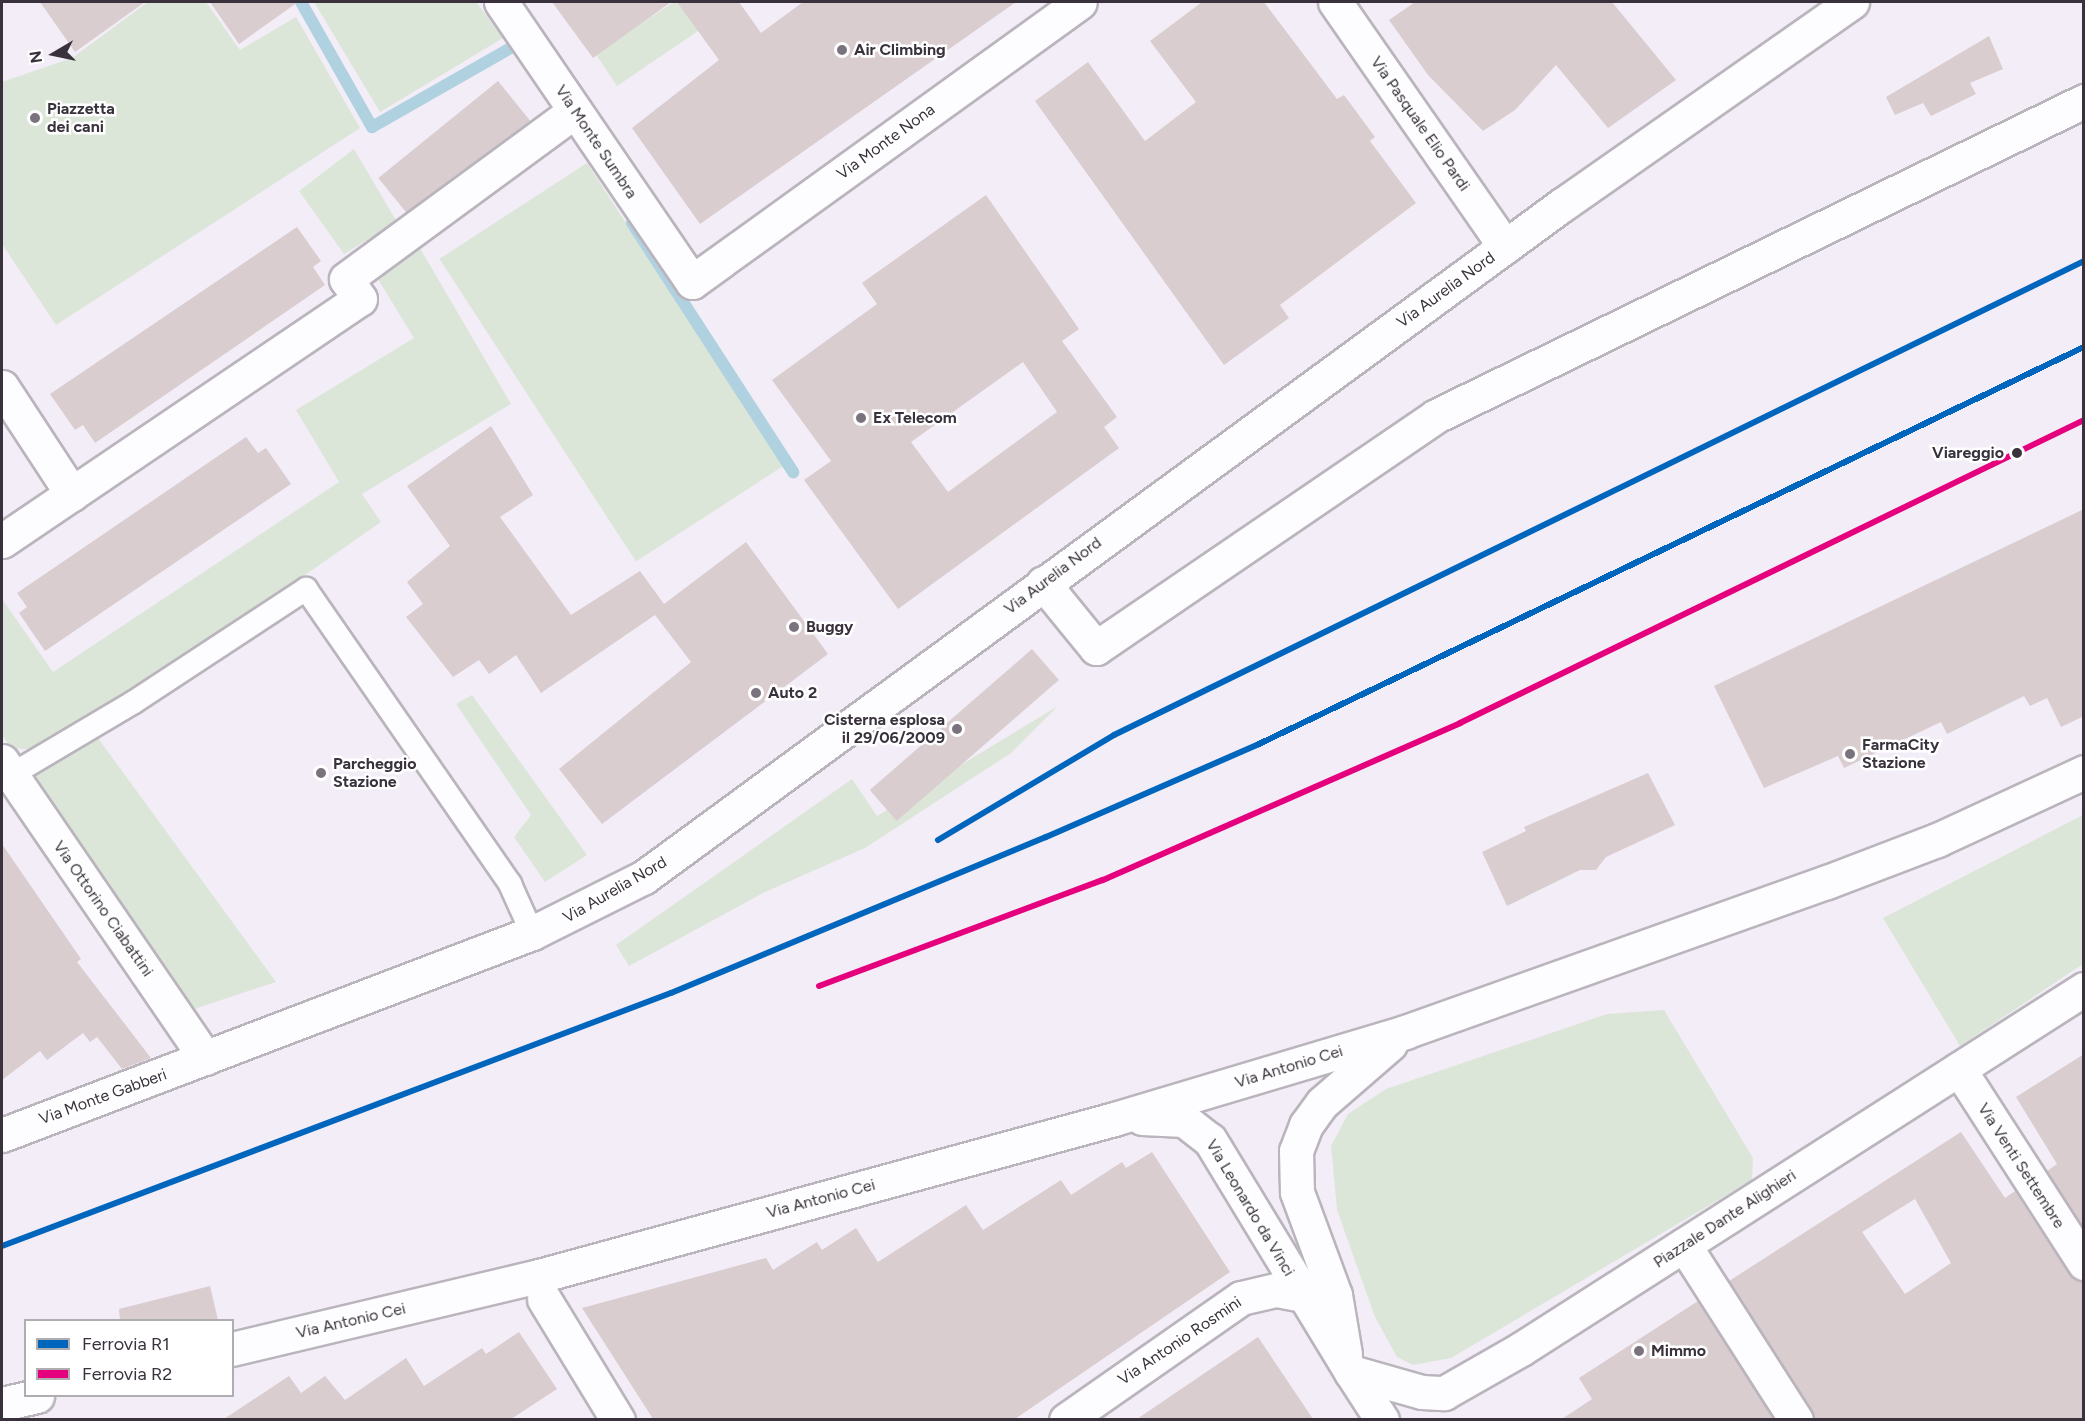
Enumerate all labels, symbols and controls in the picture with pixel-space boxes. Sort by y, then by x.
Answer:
north arrow [24,24,84,84]
place label: Air Climbing [854,40,946,60]
marker: Air Climbing [835,43,849,57]
text: N [25,49,46,64]
street label: Via Pasquale Elio Pardi [1366,53,1474,195]
street label: Via Monte Sumbra [551,82,641,202]
place label: Piazzetta dei cani [47,99,115,137]
street label: Via Monte Nona [833,100,939,184]
marker: Piazzetta dei cani [28,111,42,125]
street label: Via Aurelia Nord [1393,248,1499,332]
place label: Ex Telecom [873,408,957,428]
marker: Ex Telecom [854,411,868,425]
place label: Viareggio [1932,443,2004,463]
marker: Viareggio [2008,444,2026,462]
street label: Via Aurelia Nord [1001,533,1105,619]
place label: Buggy [806,617,853,637]
marker: Buggy [787,620,801,634]
place label: Auto 2 [768,683,817,703]
marker: Auto 2 [749,686,763,700]
place label: Cisterna esplosa il 29/06/2009 [824,710,945,748]
marker: Cisterna esplosa il 29/06/2009 [950,722,964,736]
place label: FarmaCity Stazione [1862,735,1939,773]
marker: FarmaCity Stazione [1843,747,1857,761]
place label: Parcheggio Stazione [333,754,417,792]
marker: Parcheggio Stazione [314,766,328,780]
street label: Via Ottorino Ciabattini [49,837,157,981]
street label: Via Aurelia Nord [560,853,670,927]
street label: Via Antonio Cei [1233,1041,1345,1093]
street label: Via Monte Gabberi [37,1065,169,1129]
street label: Via Venti Settembre [1973,1100,2069,1232]
street label: Via Leonardo da Vinci [1202,1136,1298,1280]
street label: Piazzale Dante Alighieri [1650,1166,1800,1272]
street label: Via Antonio Cei [765,1175,877,1223]
street label: Via Antonio Rosmini [1115,1293,1245,1389]
street label: Via Antonio Cei [294,1299,408,1343]
legend [24,1319,234,1397]
text: Ferrovia R1 [82,1333,170,1355]
place label: Mimmo [1651,1341,1706,1361]
marker: Mimmo [1632,1344,1646,1358]
text: Ferrovia R2 [82,1363,172,1385]

